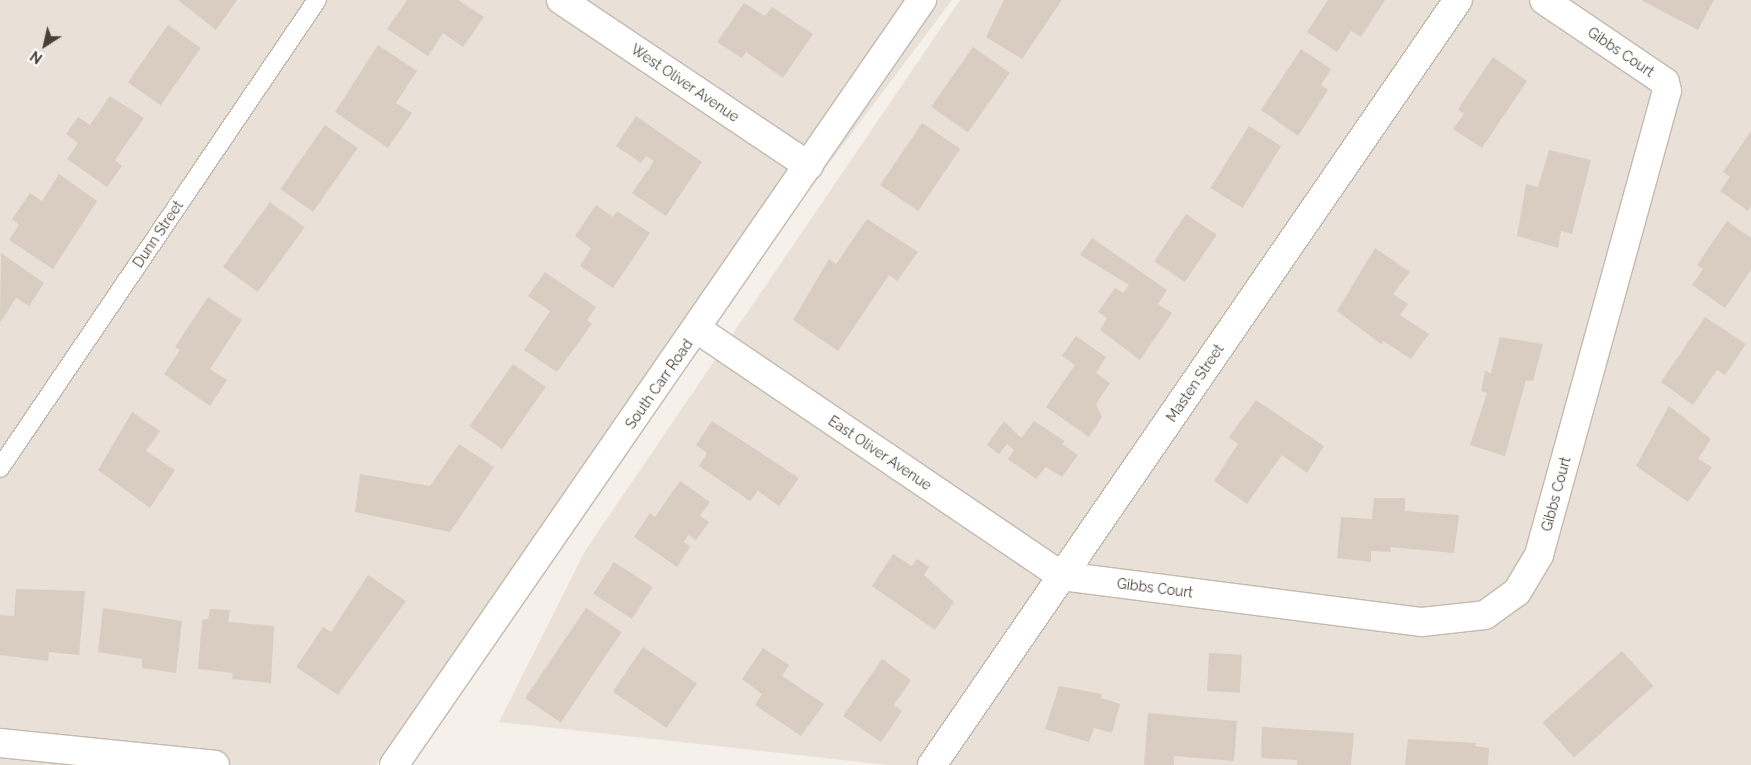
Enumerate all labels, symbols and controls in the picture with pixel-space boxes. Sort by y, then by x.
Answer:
north arrow [20,20,70,70]
street label: Gibbs Court [1585,24,1657,80]
street label: West Oliver Avenue [628,40,742,126]
text: N [27,48,45,67]
street label: Dunn Street [129,197,187,271]
street label: South Carr Road [622,336,696,432]
street label: Masten Street [1163,341,1227,425]
street label: East Oliver Avenue [825,412,935,494]
street label: Gibbs Court [1538,455,1574,533]
street label: Gibbs Court [1116,575,1194,601]

